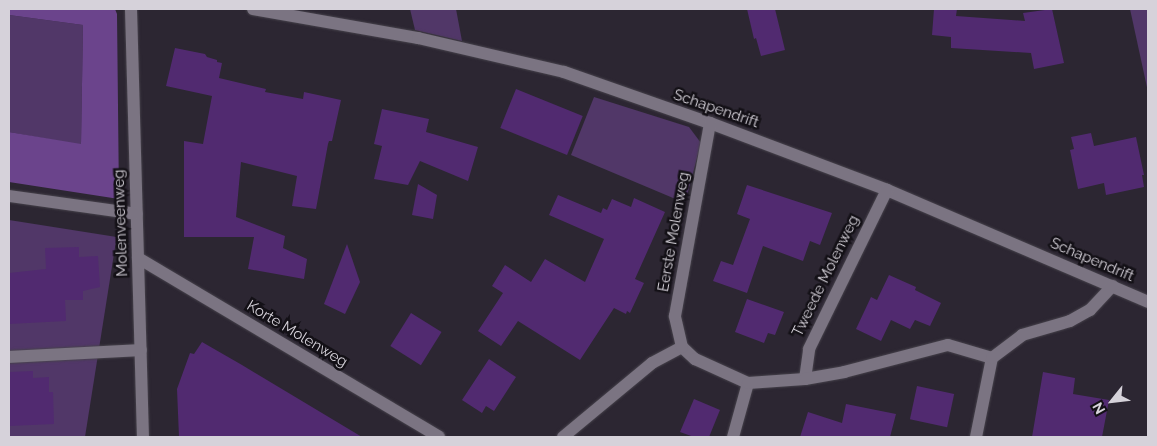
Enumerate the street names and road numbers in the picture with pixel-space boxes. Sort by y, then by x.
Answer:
street label: Schapendrift [671,86,761,132]
street label: Molenveenweg [110,169,132,277]
street label: Eerste Molenweg [655,171,693,293]
street label: Tweede Molenweg [789,212,863,340]
street label: Schapendrift [1048,234,1136,286]
street label: Korte Molenweg [243,297,351,371]

